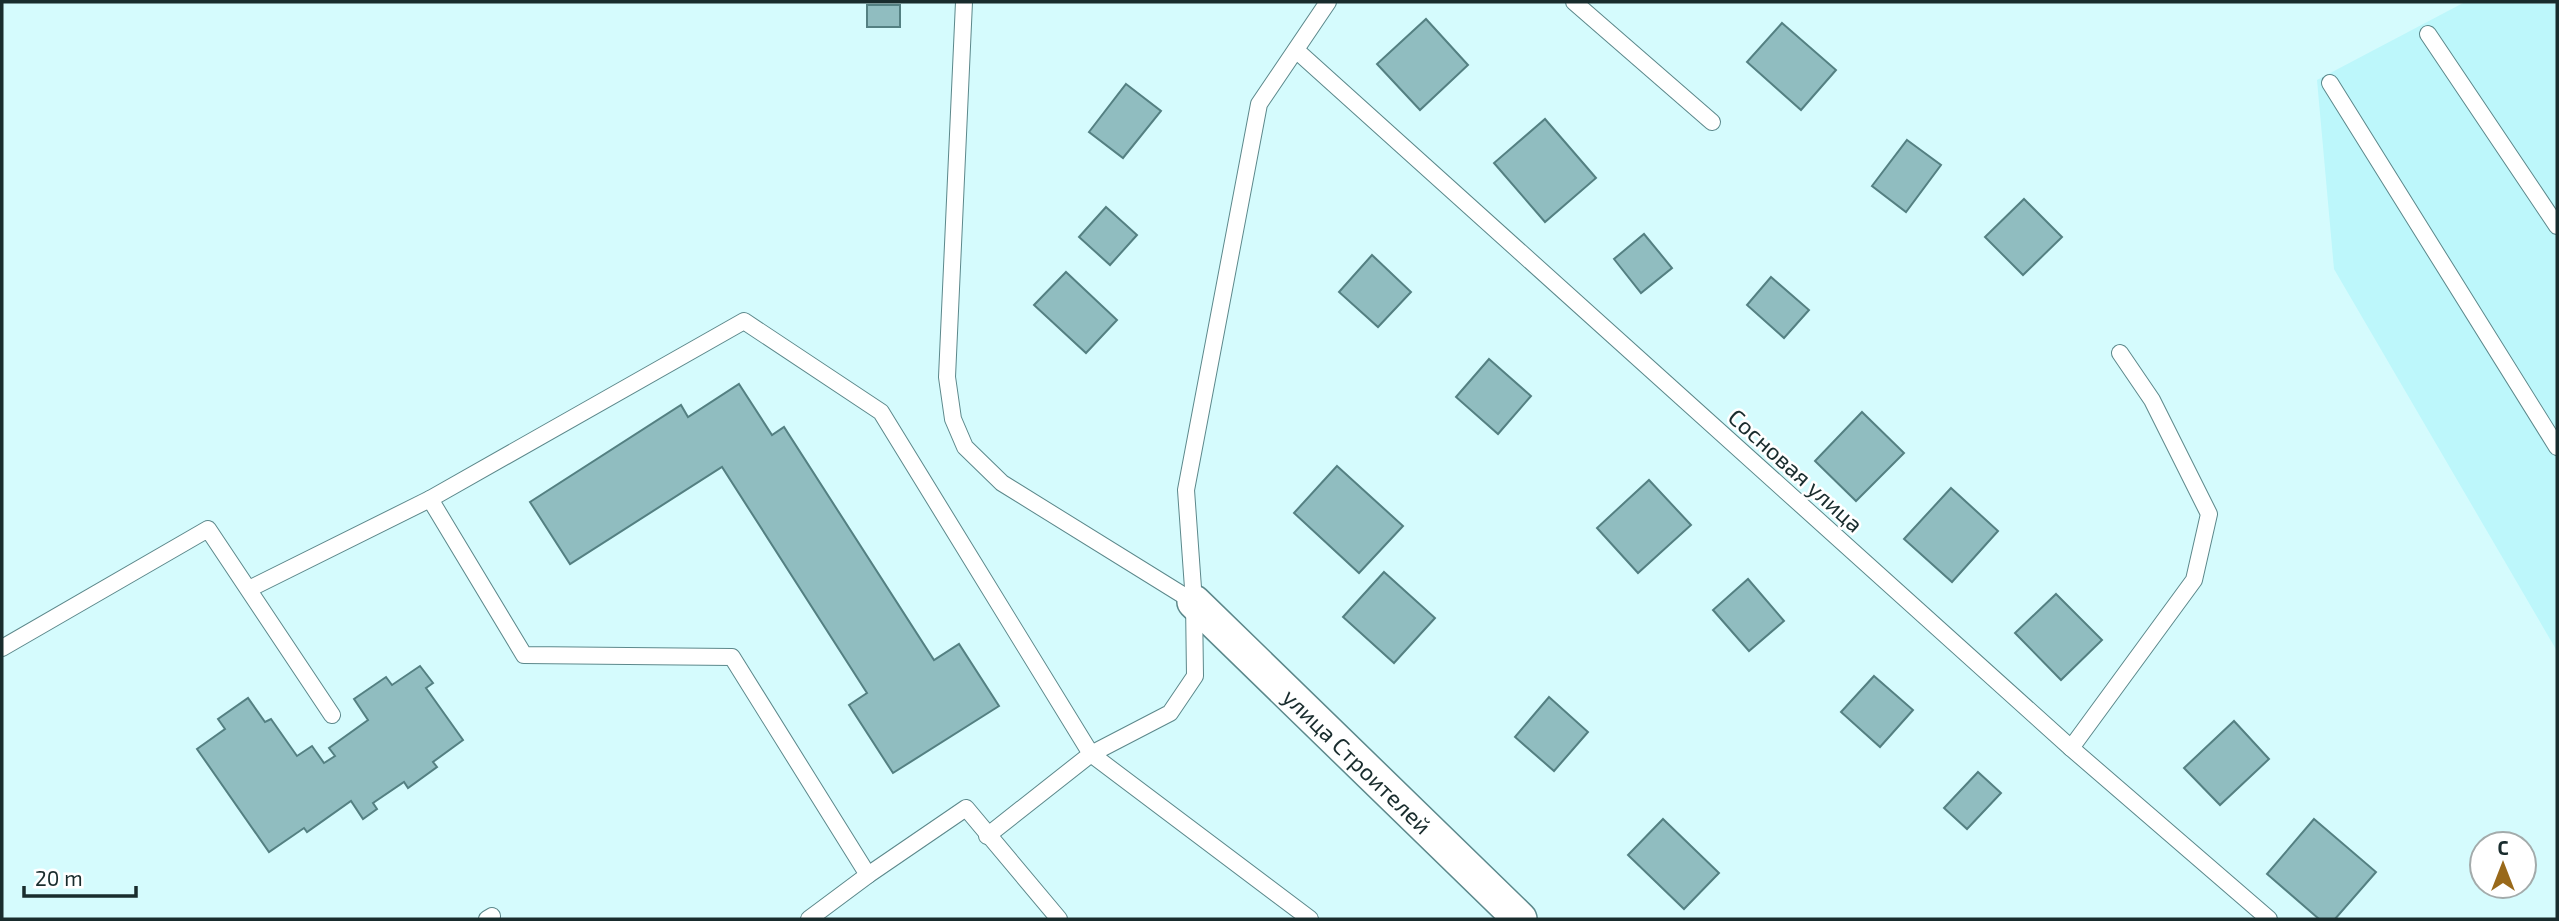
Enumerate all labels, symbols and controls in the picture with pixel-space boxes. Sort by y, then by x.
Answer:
street label: Сосновая улица [1722,402,1869,538]
street label: улица Строителей [1277,682,1438,839]
north arrow [2468,830,2538,900]
text: С [2497,836,2509,859]
scale bar [24,855,136,899]
text: 20 m [35,865,83,890]

